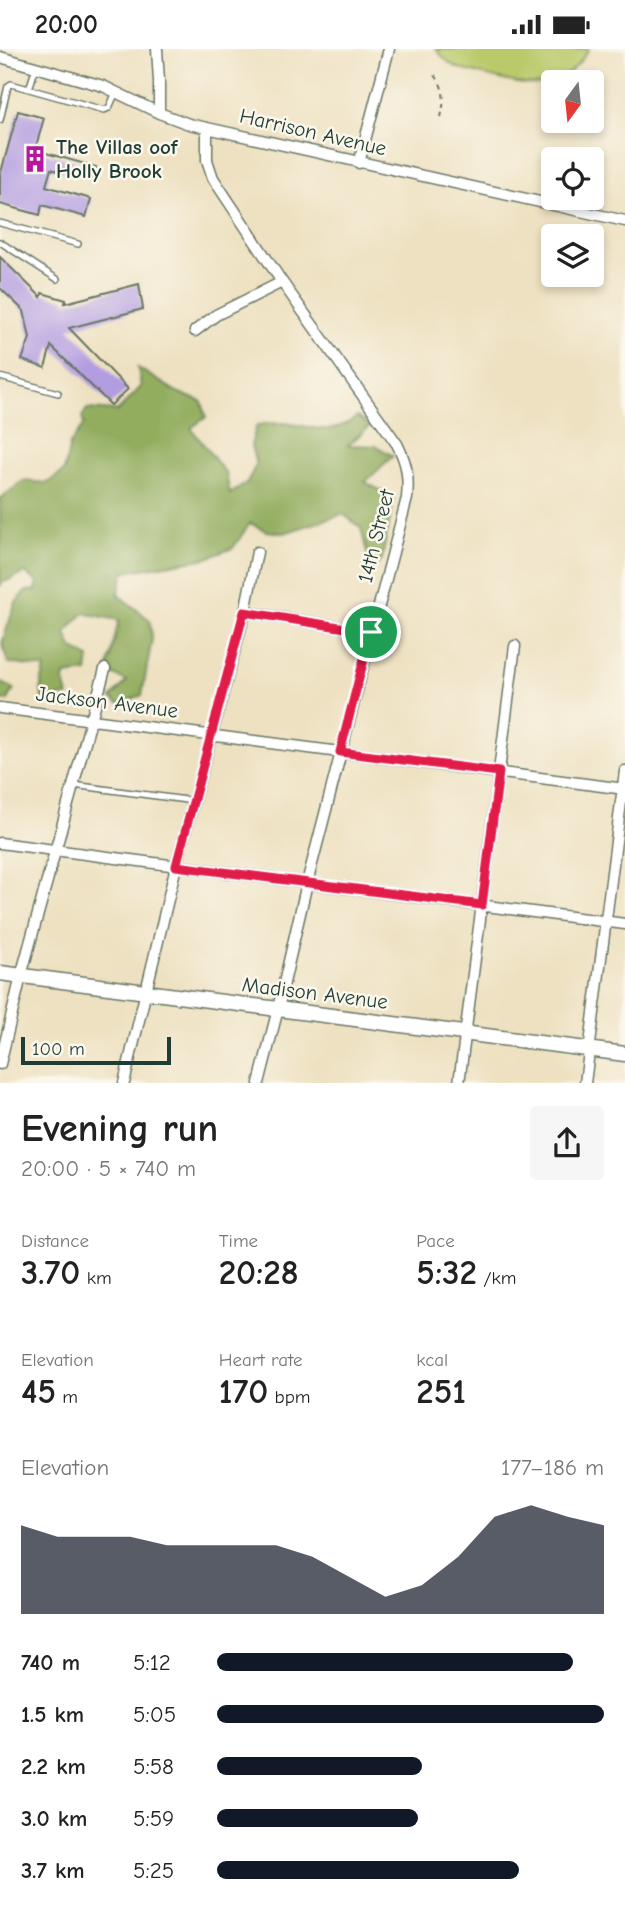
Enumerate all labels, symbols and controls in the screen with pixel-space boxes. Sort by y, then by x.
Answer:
text: 20:00 [35,10,98,40]
north arrow [541,70,604,133]
map controls [541,70,604,287]
street label: Harrison Avenue [237,103,389,161]
place label: The Villas oof Holly Brook [56,135,179,183]
building icon: The Villas oof Holly Brook [20,144,50,174]
button: locate [541,147,604,210]
button: layers [541,224,604,287]
street label: 14th Street [353,486,399,585]
pin [341,602,401,662]
icon: arrive [352,613,390,651]
street label: Jackson Avenue [35,681,179,723]
street label: Madison Avenue [241,972,389,1014]
scale bar [21,1034,172,1065]
text: 100 m [32,1038,85,1060]
button: share [530,1106,604,1180]
text: Evening run [21,1107,218,1151]
text: 20:00 · 5 × 740 m [21,1155,196,1182]
text: Distance [21,1230,89,1252]
text: Time [219,1230,258,1252]
text: Pace [416,1230,455,1252]
text: 3.70 [21,1252,80,1293]
text: 20:28 [219,1252,299,1293]
text: 5:32 [416,1252,477,1293]
text: km [80,1267,112,1289]
text: /km [477,1267,516,1289]
text: Elevation [21,1349,94,1371]
text: Heart rate [219,1349,302,1371]
text: kcal [416,1349,448,1371]
text: 45 [21,1371,56,1412]
text: 170 [219,1371,268,1412]
text: 251 [416,1371,466,1412]
text: m [56,1386,78,1408]
text: bpm [268,1386,311,1408]
text: Elevation [21,1454,109,1481]
text: 177–186 m [501,1454,604,1481]
text: 740 m [21,1649,80,1676]
text: 5:12 [133,1649,171,1676]
text: 1.5 km [21,1701,84,1728]
text: 5:05 [133,1701,176,1728]
text: 2.2 km [21,1753,86,1780]
text: 5:58 [133,1753,174,1780]
text: 3.0 km [21,1805,87,1832]
text: 5:59 [133,1805,174,1832]
text: 3.7 km [21,1857,85,1884]
text: 5:25 [133,1857,174,1884]

